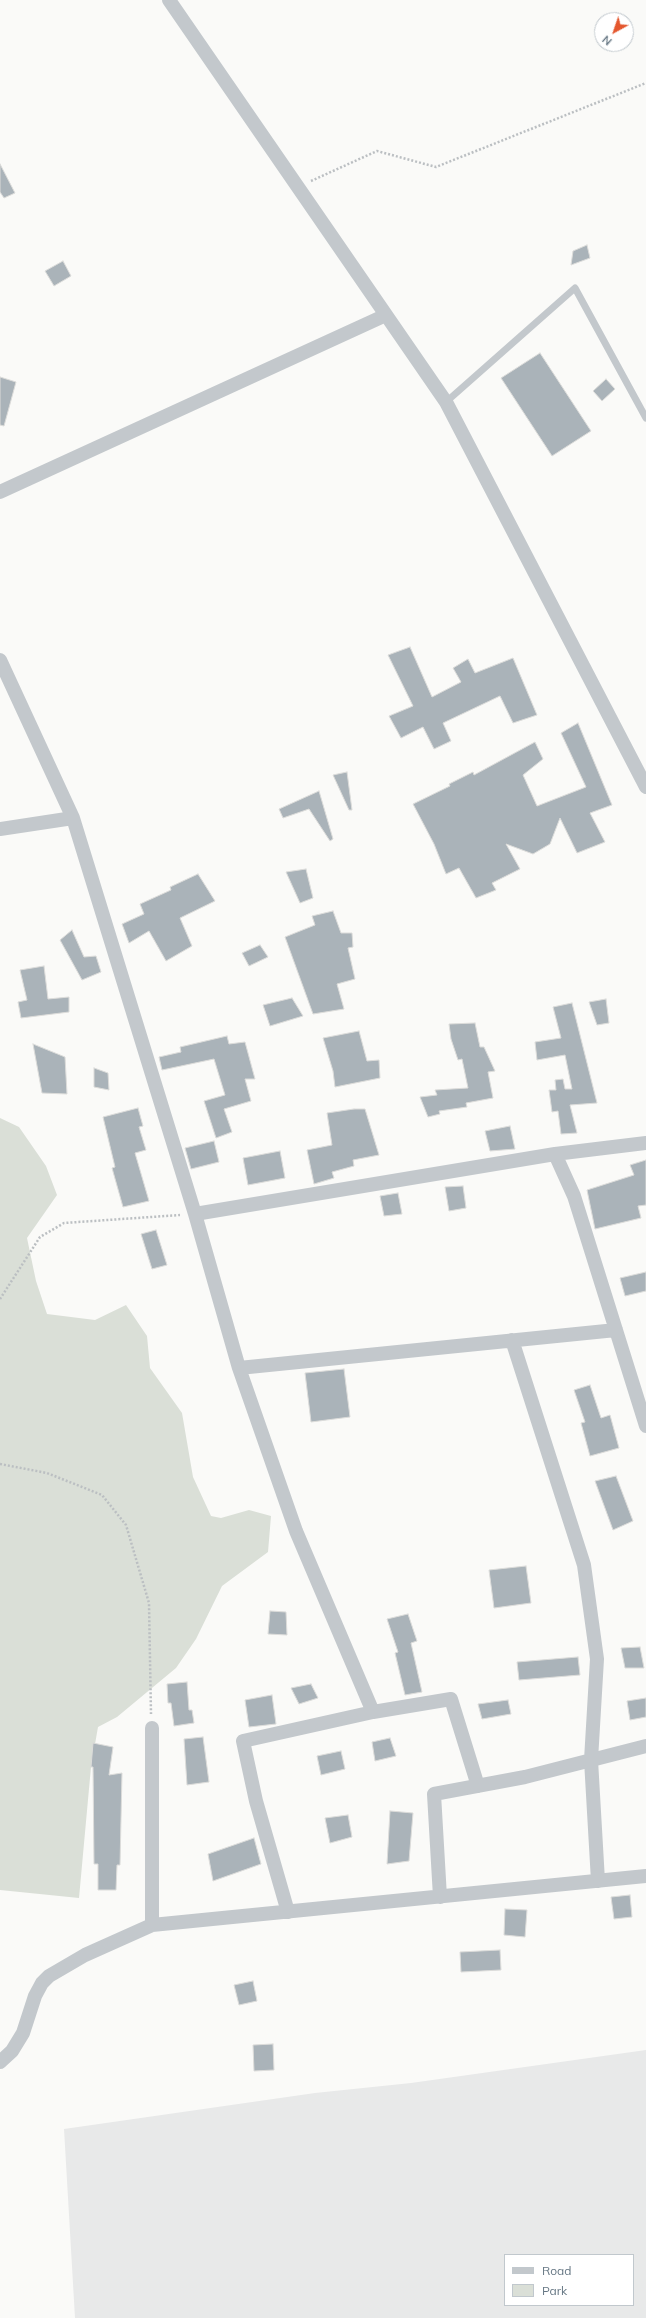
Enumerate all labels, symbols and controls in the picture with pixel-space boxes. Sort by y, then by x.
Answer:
north arrow [594,12,634,52]
text: N [599,32,615,48]
legend [504,2254,634,2306]
text: Road [542,2263,571,2278]
text: Park [542,2283,567,2298]

